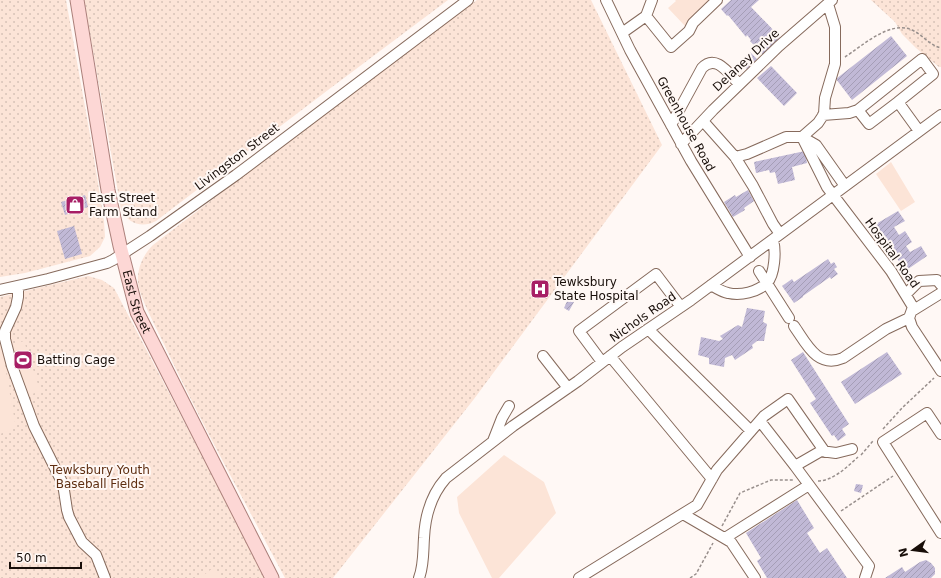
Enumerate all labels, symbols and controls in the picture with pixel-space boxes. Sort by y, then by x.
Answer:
street label: Delaney Drive [710,26,782,94]
street label: Greenhouse Road [654,74,718,174]
street label: Livingston Street [192,121,282,193]
place label: East Street Farm Stand [89,191,157,219]
shop icon: East Street Farm Stand [64,194,86,216]
street label: Hospital Road [862,215,922,291]
street label: East Street [119,269,154,336]
place label: Tewksbury State Hospital [553,275,639,303]
hospital icon: Tewksbury State Hospital [529,278,551,300]
street label: Nichols Road [607,289,679,345]
sports icon: Batting Cage [12,349,34,371]
place label: Batting Cage [37,353,115,367]
park label: Tewksbury Youth Baseball Fields [49,463,150,491]
north arrow [893,530,933,570]
scale bar [10,544,81,570]
text: N [896,546,911,558]
text: 50 m [16,551,47,565]

